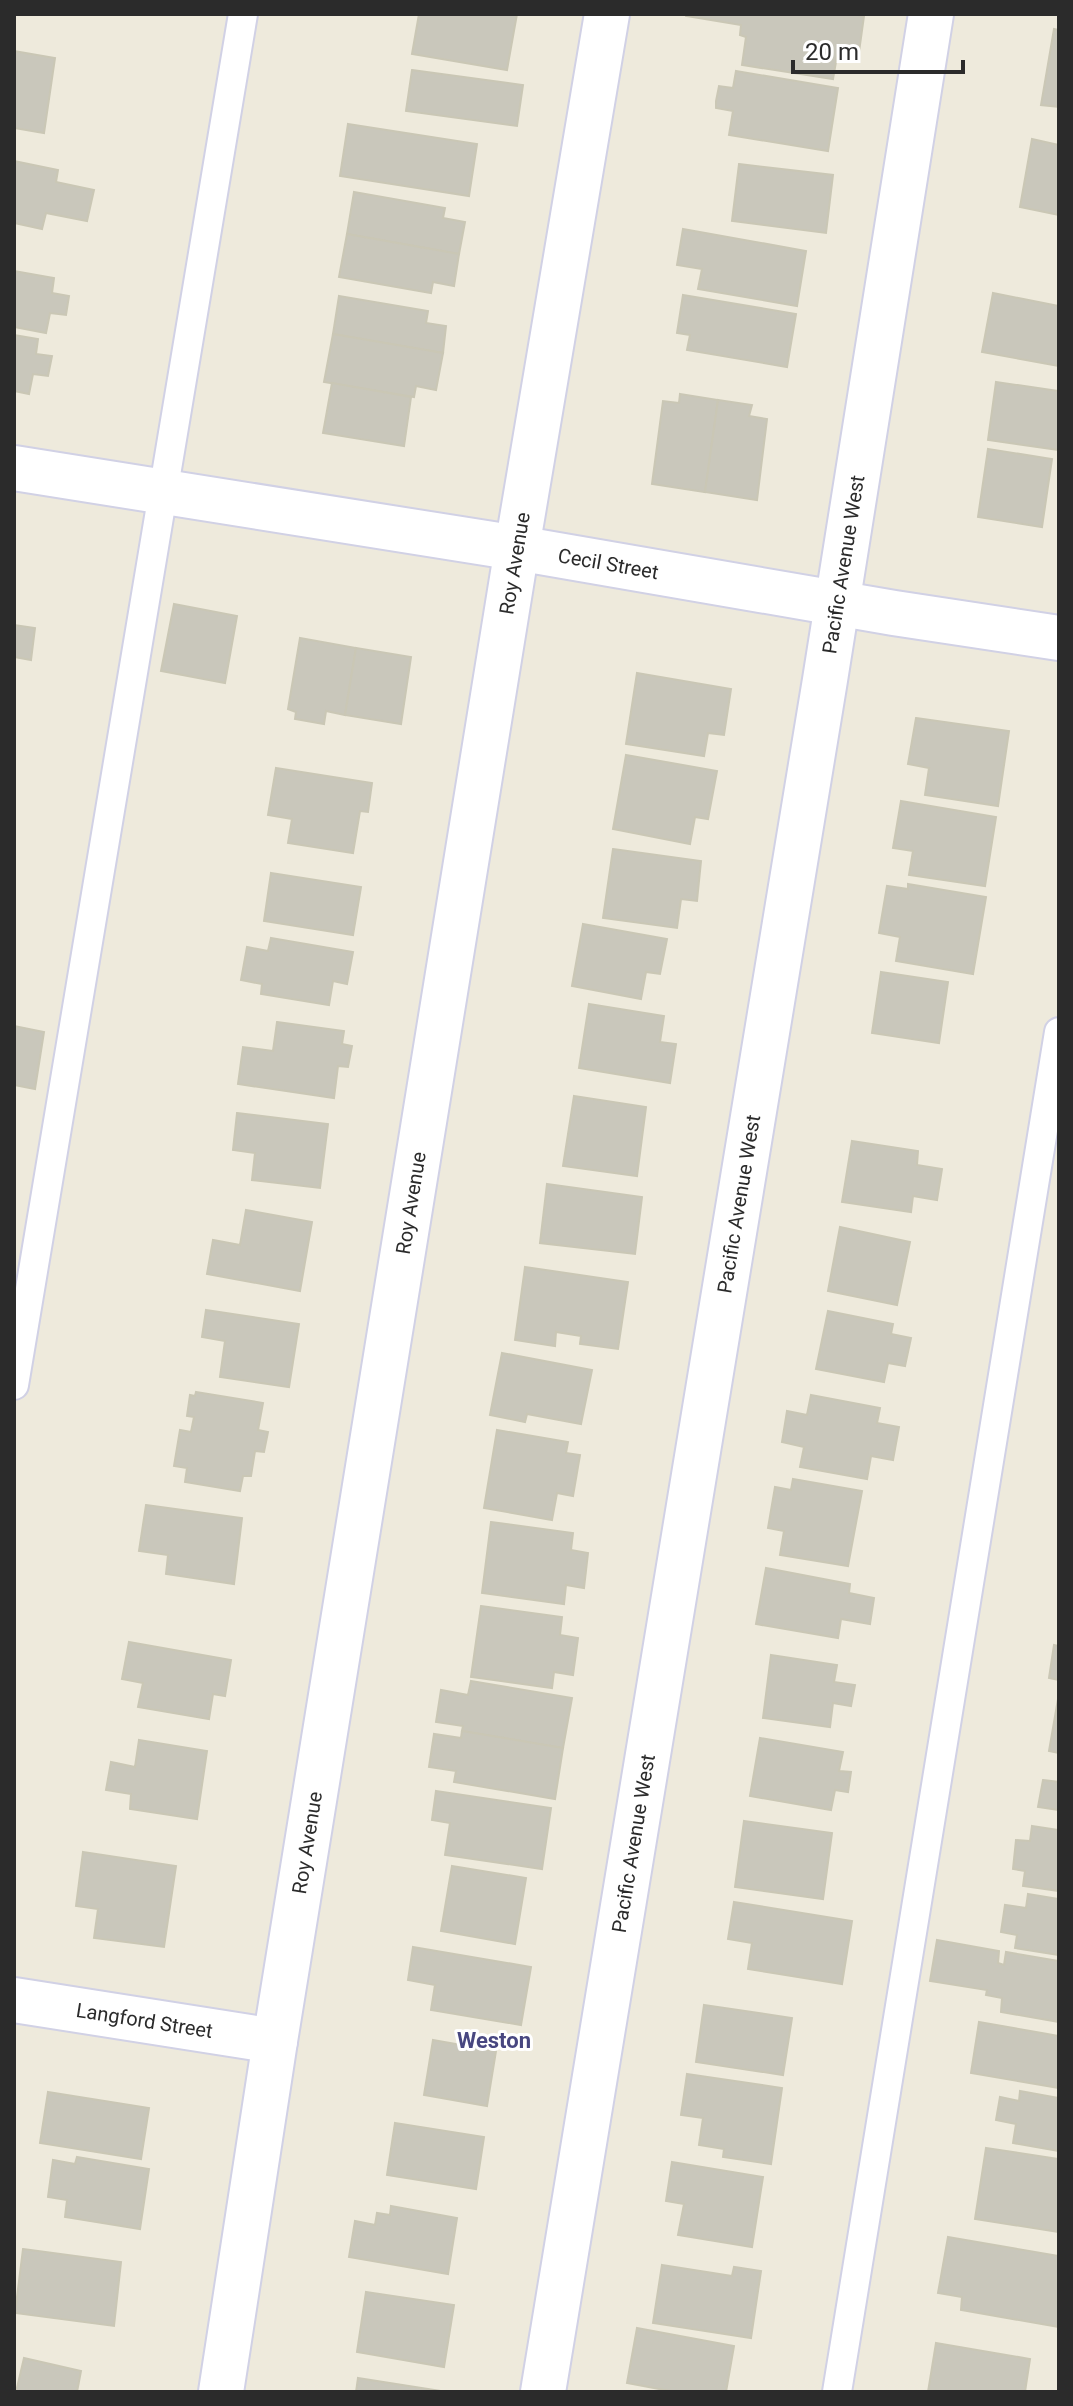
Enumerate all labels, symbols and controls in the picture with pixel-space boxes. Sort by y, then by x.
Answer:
scale bar [793,24,963,74]
text: 20 m [805,38,859,66]
street label: Pacific Avenue West [817,473,869,656]
street label: Roy Avenue [494,510,535,616]
street label: Cecil Street [556,543,660,584]
street label: Pacific Avenue West [712,1113,765,1295]
street label: Roy Avenue [391,1150,431,1256]
street label: Pacific Avenue West [607,1752,660,1934]
street label: Roy Avenue [287,1790,327,1896]
street label: Langford Street [74,1998,214,2043]
district label: Weston [457,2028,531,2053]

